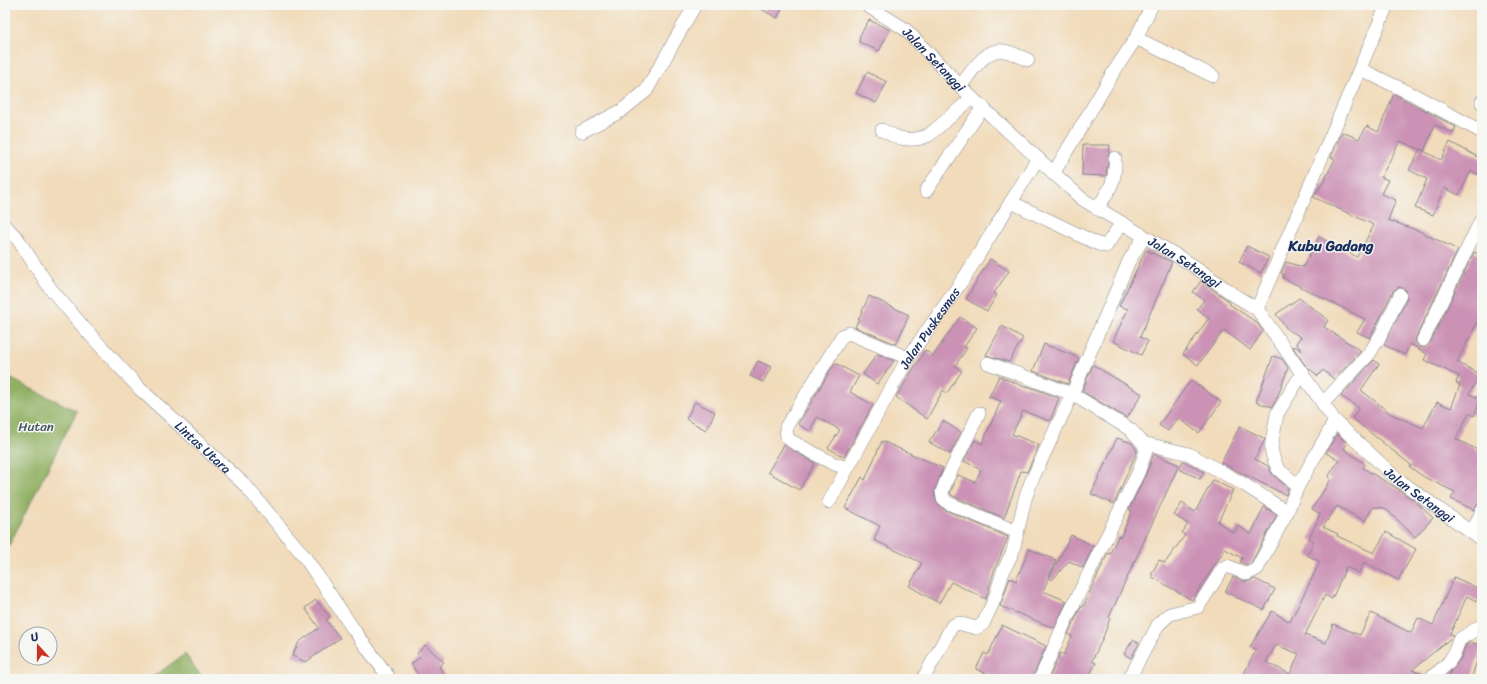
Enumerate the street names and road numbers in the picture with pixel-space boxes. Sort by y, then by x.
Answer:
street label: Jalan Setanggi [896,21,972,98]
street label: Jalan Setanggi [1143,230,1227,295]
street label: Jalan Puskesmas [893,282,967,374]
street label: Lintas Utara [169,415,237,480]
street label: Jalan Setanggi [1378,461,1460,529]

